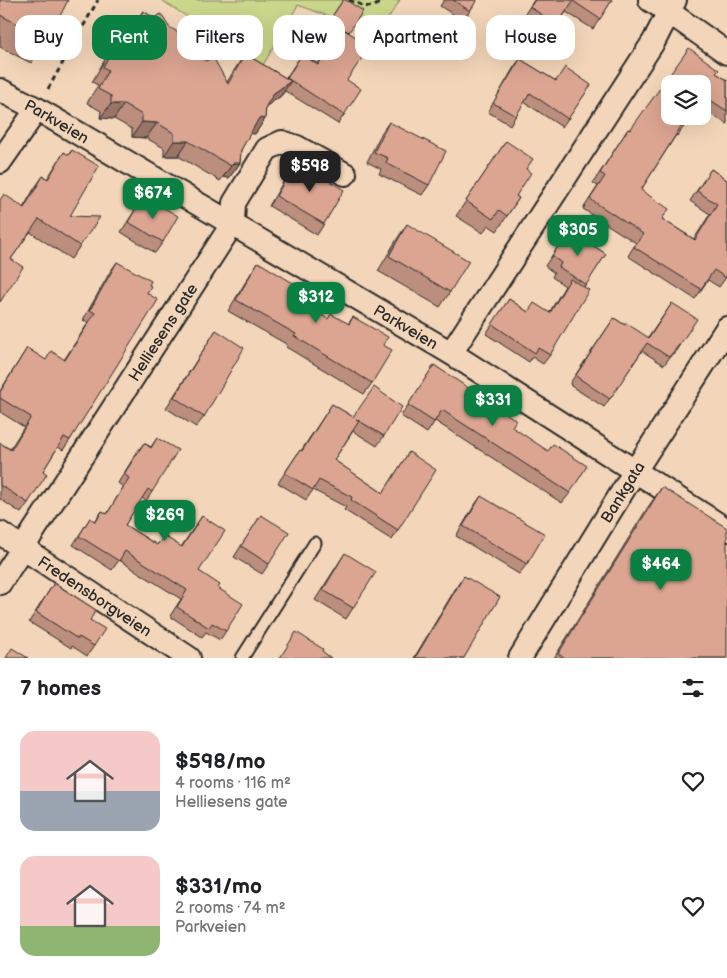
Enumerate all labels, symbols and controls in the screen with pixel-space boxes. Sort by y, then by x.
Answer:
chip: Buy [15,15,82,60]
chip: Rent [92,15,167,60]
chip: Filters [177,15,263,60]
chip: New [273,15,345,60]
chip: Apartment [355,15,476,60]
chip: House [486,15,575,60]
map controls [661,75,711,125]
button: layers [661,75,711,125]
street label: Parkveien [21,96,92,148]
pin: $598 [280,150,340,193]
text: $598 [291,157,329,176]
pin: $674 [123,178,183,220]
text: $674 [134,184,172,203]
pin: $305 [548,214,608,257]
text: $305 [558,221,598,240]
street label: Helliesens gate [125,280,203,385]
pin: $312 [286,282,346,324]
text: $312 [298,288,334,307]
street label: Parkveien [370,301,441,354]
pin: $331 [463,384,523,427]
text: $331 [475,391,511,410]
street label: Bankgata [597,459,650,527]
pin: $269 [135,500,195,542]
text: $269 [145,506,185,525]
pin: $464 [631,548,691,591]
street label: Fredensborgveien [34,553,155,642]
text: $464 [641,555,681,574]
icon: filters [679,674,707,702]
text: 7 homes [20,676,101,701]
text: $598/mo [175,749,266,774]
icon: home [60,751,120,811]
icon: heart [679,767,707,795]
text: 4 rooms · 116 m² [175,774,291,793]
text: Helliesens gate [175,793,287,812]
text: $331/mo [175,874,262,899]
icon: home [60,876,120,936]
icon: heart [679,892,707,920]
text: 2 rooms · 74 m² [175,899,286,918]
text: Parkveien [175,918,246,937]

